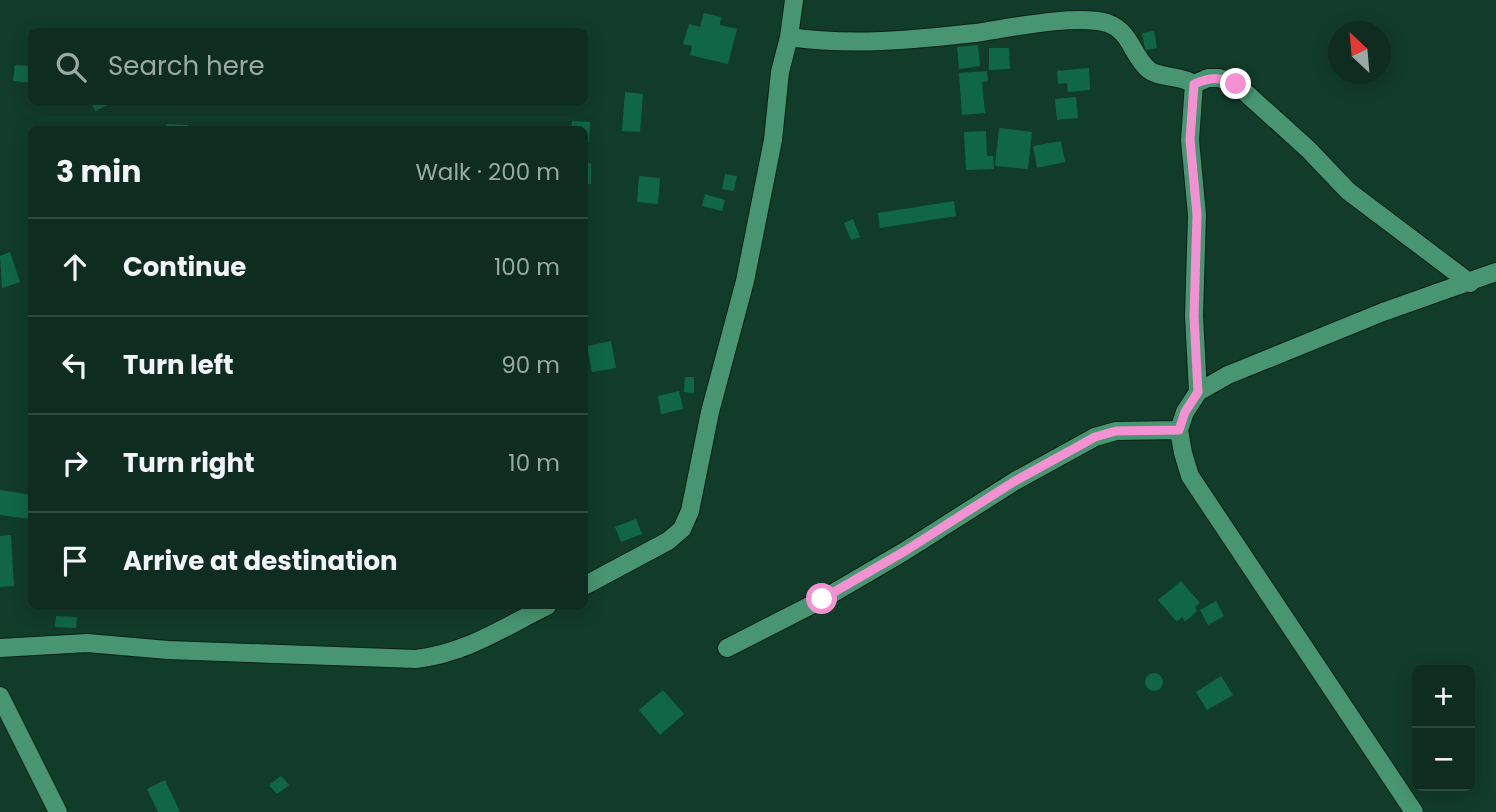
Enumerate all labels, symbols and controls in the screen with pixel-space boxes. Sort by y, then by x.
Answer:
north arrow [1328,21,1391,84]
search box [28,28,588,105]
icon: search [52,48,90,86]
text: Search here [108,48,265,84]
route end [1220,68,1251,99]
text: 3 min [56,150,141,193]
text: Walk · 200 m [415,156,560,188]
icon: ahead [56,248,94,286]
text: Continue [123,249,246,285]
text: 100 m [494,251,560,283]
icon: left [56,346,94,384]
text: Turn left [123,347,234,383]
text: 90 m [501,349,560,381]
icon: right [56,444,94,482]
text: Turn right [123,445,255,481]
text: 10 m [508,447,560,479]
icon: arrive [56,542,94,580]
text: Arrive at destination [123,543,398,579]
route start [806,583,837,614]
map controls [1412,665,1475,791]
button: + [1412,665,1475,728]
button: − [1412,728,1475,791]

